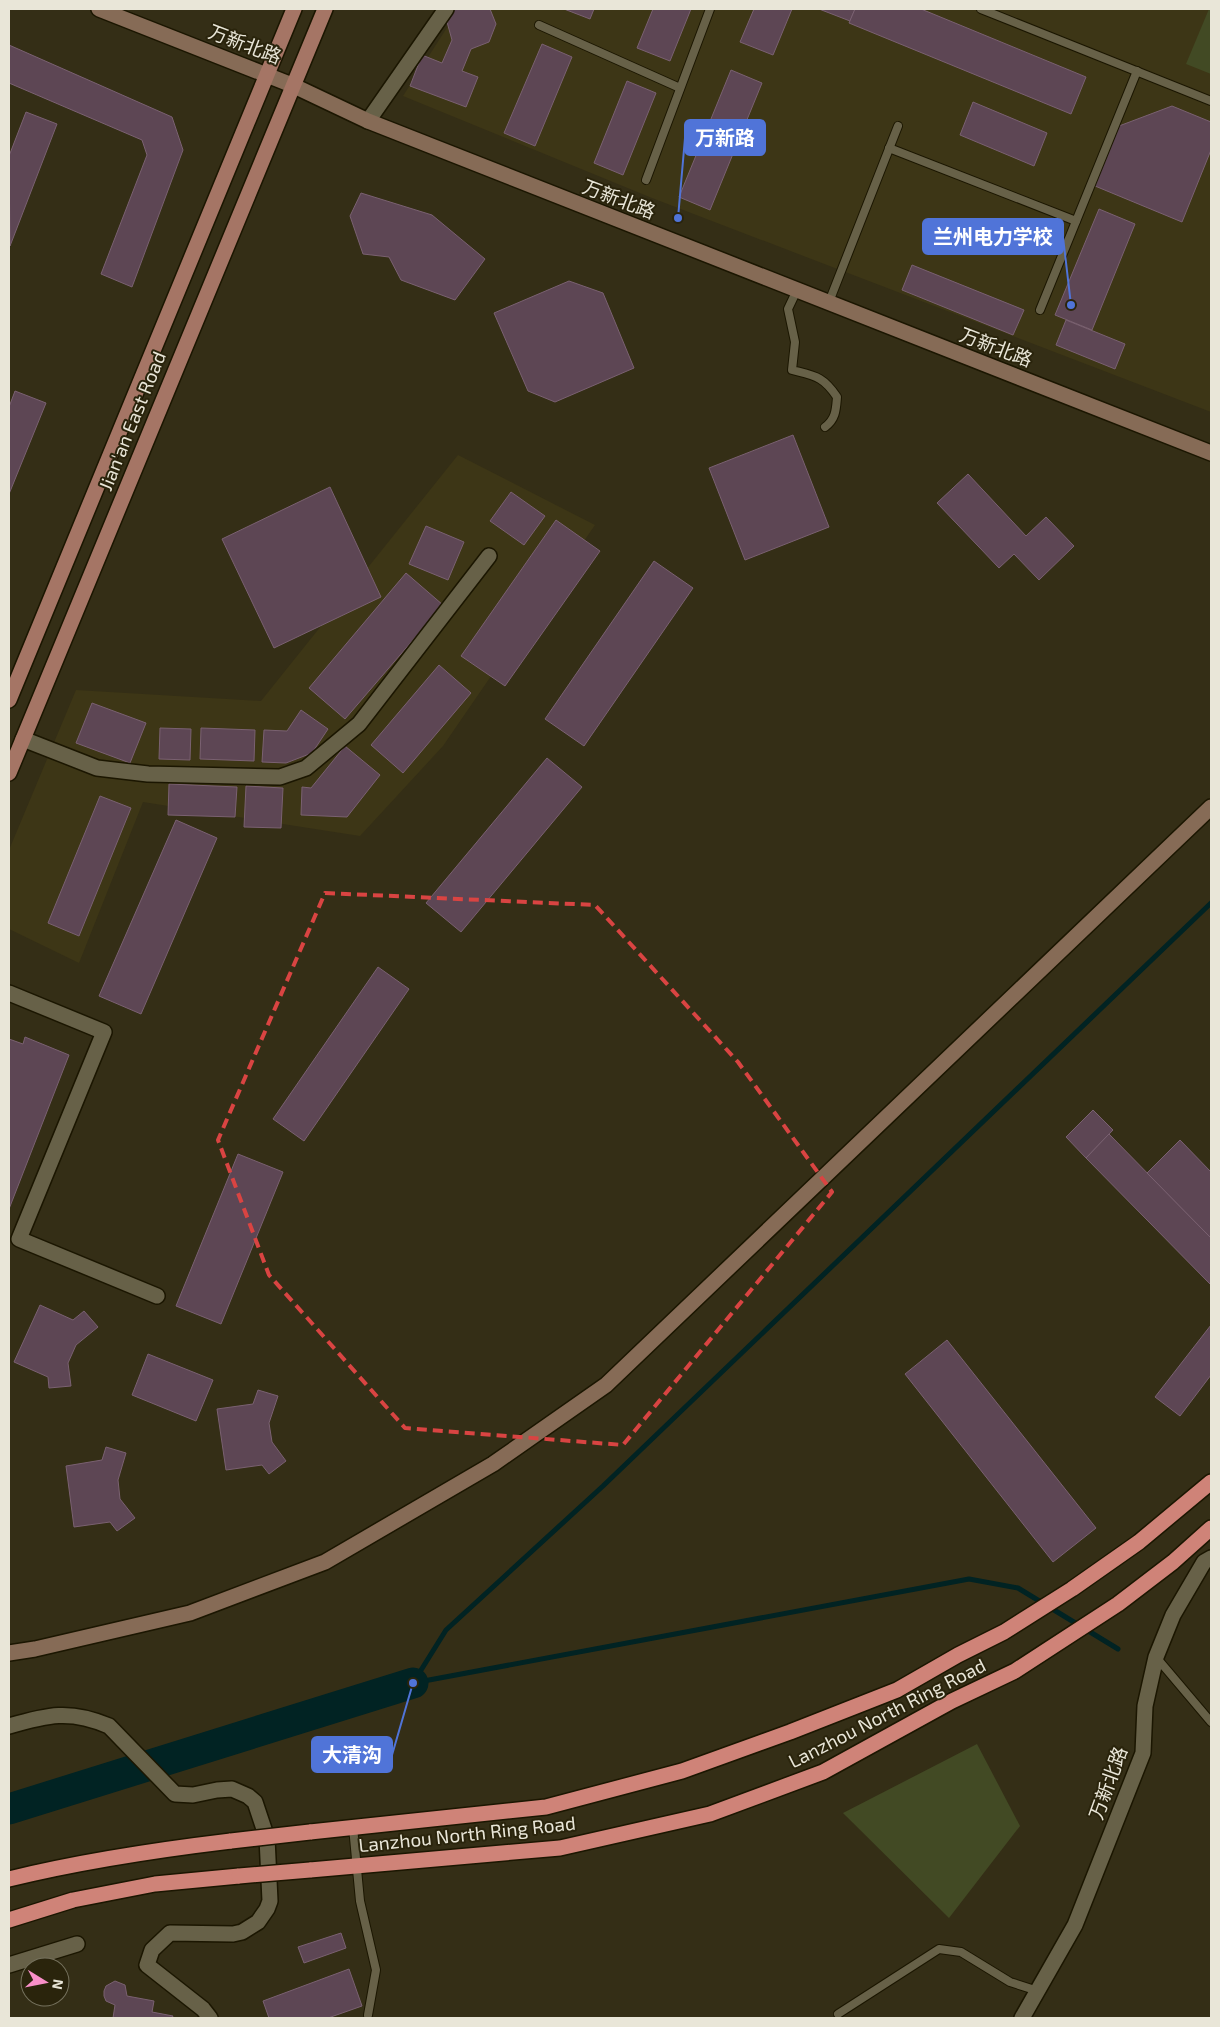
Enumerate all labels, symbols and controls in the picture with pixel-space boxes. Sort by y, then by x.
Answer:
street label: 万新北路 [206,19,285,68]
callout: 万新路 [685,120,765,155]
text: 万新路 [695,125,755,149]
street label: 万新北路 [580,174,659,223]
callout: 兰州电力学校 [923,219,1063,254]
text: 兰州电力学校 [933,224,1053,248]
street label: 万新北路 [957,322,1036,371]
street label: Jian'an East Road [93,348,170,494]
street label: Lanzhou North Ring Road [784,1653,989,1772]
callout: 大清沟 [312,1737,392,1772]
text: 大清沟 [322,1742,382,1766]
street label: 万新北路 [1084,1743,1131,1822]
street label: Lanzhou North Ring Road [357,1811,577,1856]
north arrow [20,1957,70,2007]
text: N [49,1978,68,1991]

